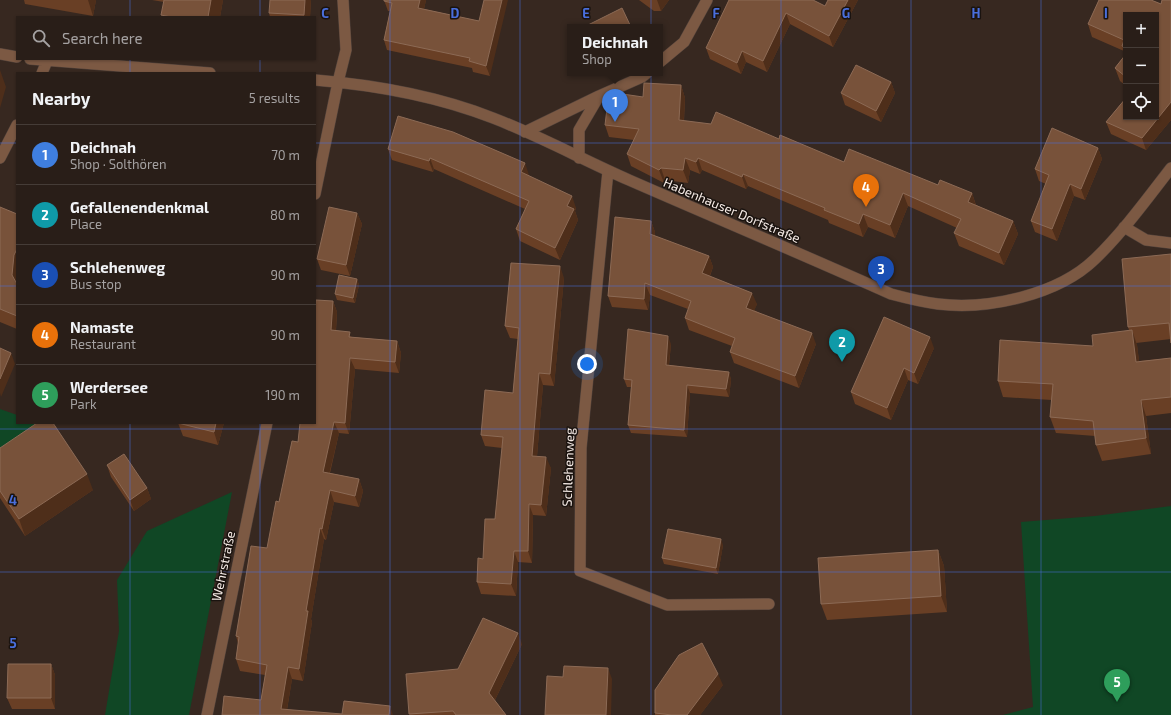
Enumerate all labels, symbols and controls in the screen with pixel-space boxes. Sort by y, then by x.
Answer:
text: C [321,5,329,21]
text: D [451,5,460,21]
text: E [582,5,590,21]
text: F [712,5,720,21]
text: G [842,5,850,21]
text: H [972,5,981,21]
text: I [1104,5,1108,21]
map controls [1123,12,1159,120]
button: + [1123,12,1159,48]
search box [16,16,316,60]
popup [567,24,663,76]
icon: search [30,27,52,49]
text: Search here [62,29,143,47]
text: Deichnah [582,33,648,51]
button: − [1123,48,1159,84]
text: Shop [582,51,612,67]
button: locate [1123,84,1159,120]
text: Nearby [32,88,90,108]
pin: 1 [602,89,628,122]
text: 5 results [249,90,300,106]
text: Deichnah [70,138,136,156]
text: 1 [42,147,48,163]
text: 70 m [271,147,300,163]
text: Shop · Solthören [70,156,167,172]
street label: Habenhauser Dorfstraße [661,174,803,246]
pin: 4 [853,174,879,207]
text: Gefallenendenkmal [70,198,209,216]
text: 2 [41,207,49,223]
text: 80 m [270,207,300,223]
text: Place [70,216,102,232]
pin: 3 [868,256,894,289]
text: Schlehenweg [70,258,165,276]
text: 3 [41,267,49,283]
text: 90 m [270,267,300,283]
text: Bus stop [70,276,121,292]
text: Namaste [70,318,134,336]
text: 4 [41,327,49,343]
text: 90 m [270,327,300,343]
pin: 2 [829,329,855,362]
text: Restaurant [70,336,136,352]
your location [577,354,597,374]
text: Werdersee [70,378,148,396]
text: 5 [41,387,49,403]
text: 190 m [265,387,300,403]
text: Park [70,396,97,412]
street label: Schlehenweg [559,427,577,507]
text: 4 [9,492,17,508]
street label: Wehrstraße [208,529,238,603]
text: 5 [9,635,17,651]
pin: 5 [1104,669,1130,702]

